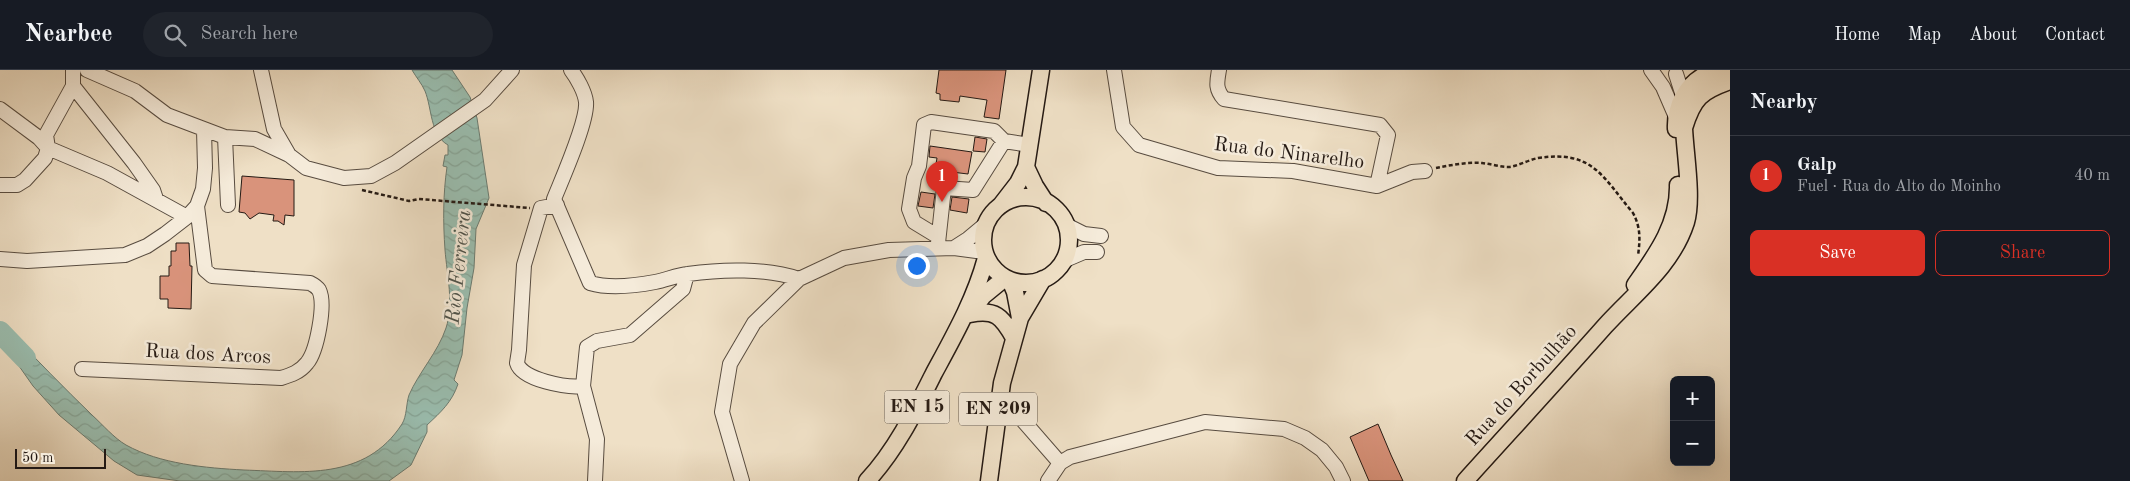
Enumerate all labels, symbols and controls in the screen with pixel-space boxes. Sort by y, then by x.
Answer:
search box [143,12,493,57]
icon: search [161,21,189,49]
text: Nearbee [25,23,113,47]
text: Search here [201,25,298,44]
text: Home [1834,26,1880,44]
text: Map [1908,26,1941,44]
text: About [1969,26,2017,44]
text: Contact [2045,26,2105,44]
text: Nearby [1750,92,1818,113]
street label: Rua do Ninarelho [1213,135,1365,173]
text: Galp [1797,156,1837,175]
pin: 1 [926,161,958,202]
text: 1 [1761,168,1771,184]
text: 40 m [2074,168,2110,184]
text: Fuel · Rua do Alto do Moinho [1797,179,2001,195]
water label: Rio Ferreira [442,209,475,326]
button: Save [1750,230,1925,276]
button: Share [1935,230,2110,276]
your location [904,253,930,279]
street label: Rua do Borbulhão [1463,322,1581,450]
street label: Rua dos Arcos [145,342,271,368]
map controls [1670,376,1715,466]
button: + [1670,376,1715,421]
road number: EN 15 [884,391,950,424]
road number: EN 209 [959,392,1037,426]
button: − [1670,421,1715,466]
scale bar [15,446,106,469]
text: 50 m [22,451,53,465]

